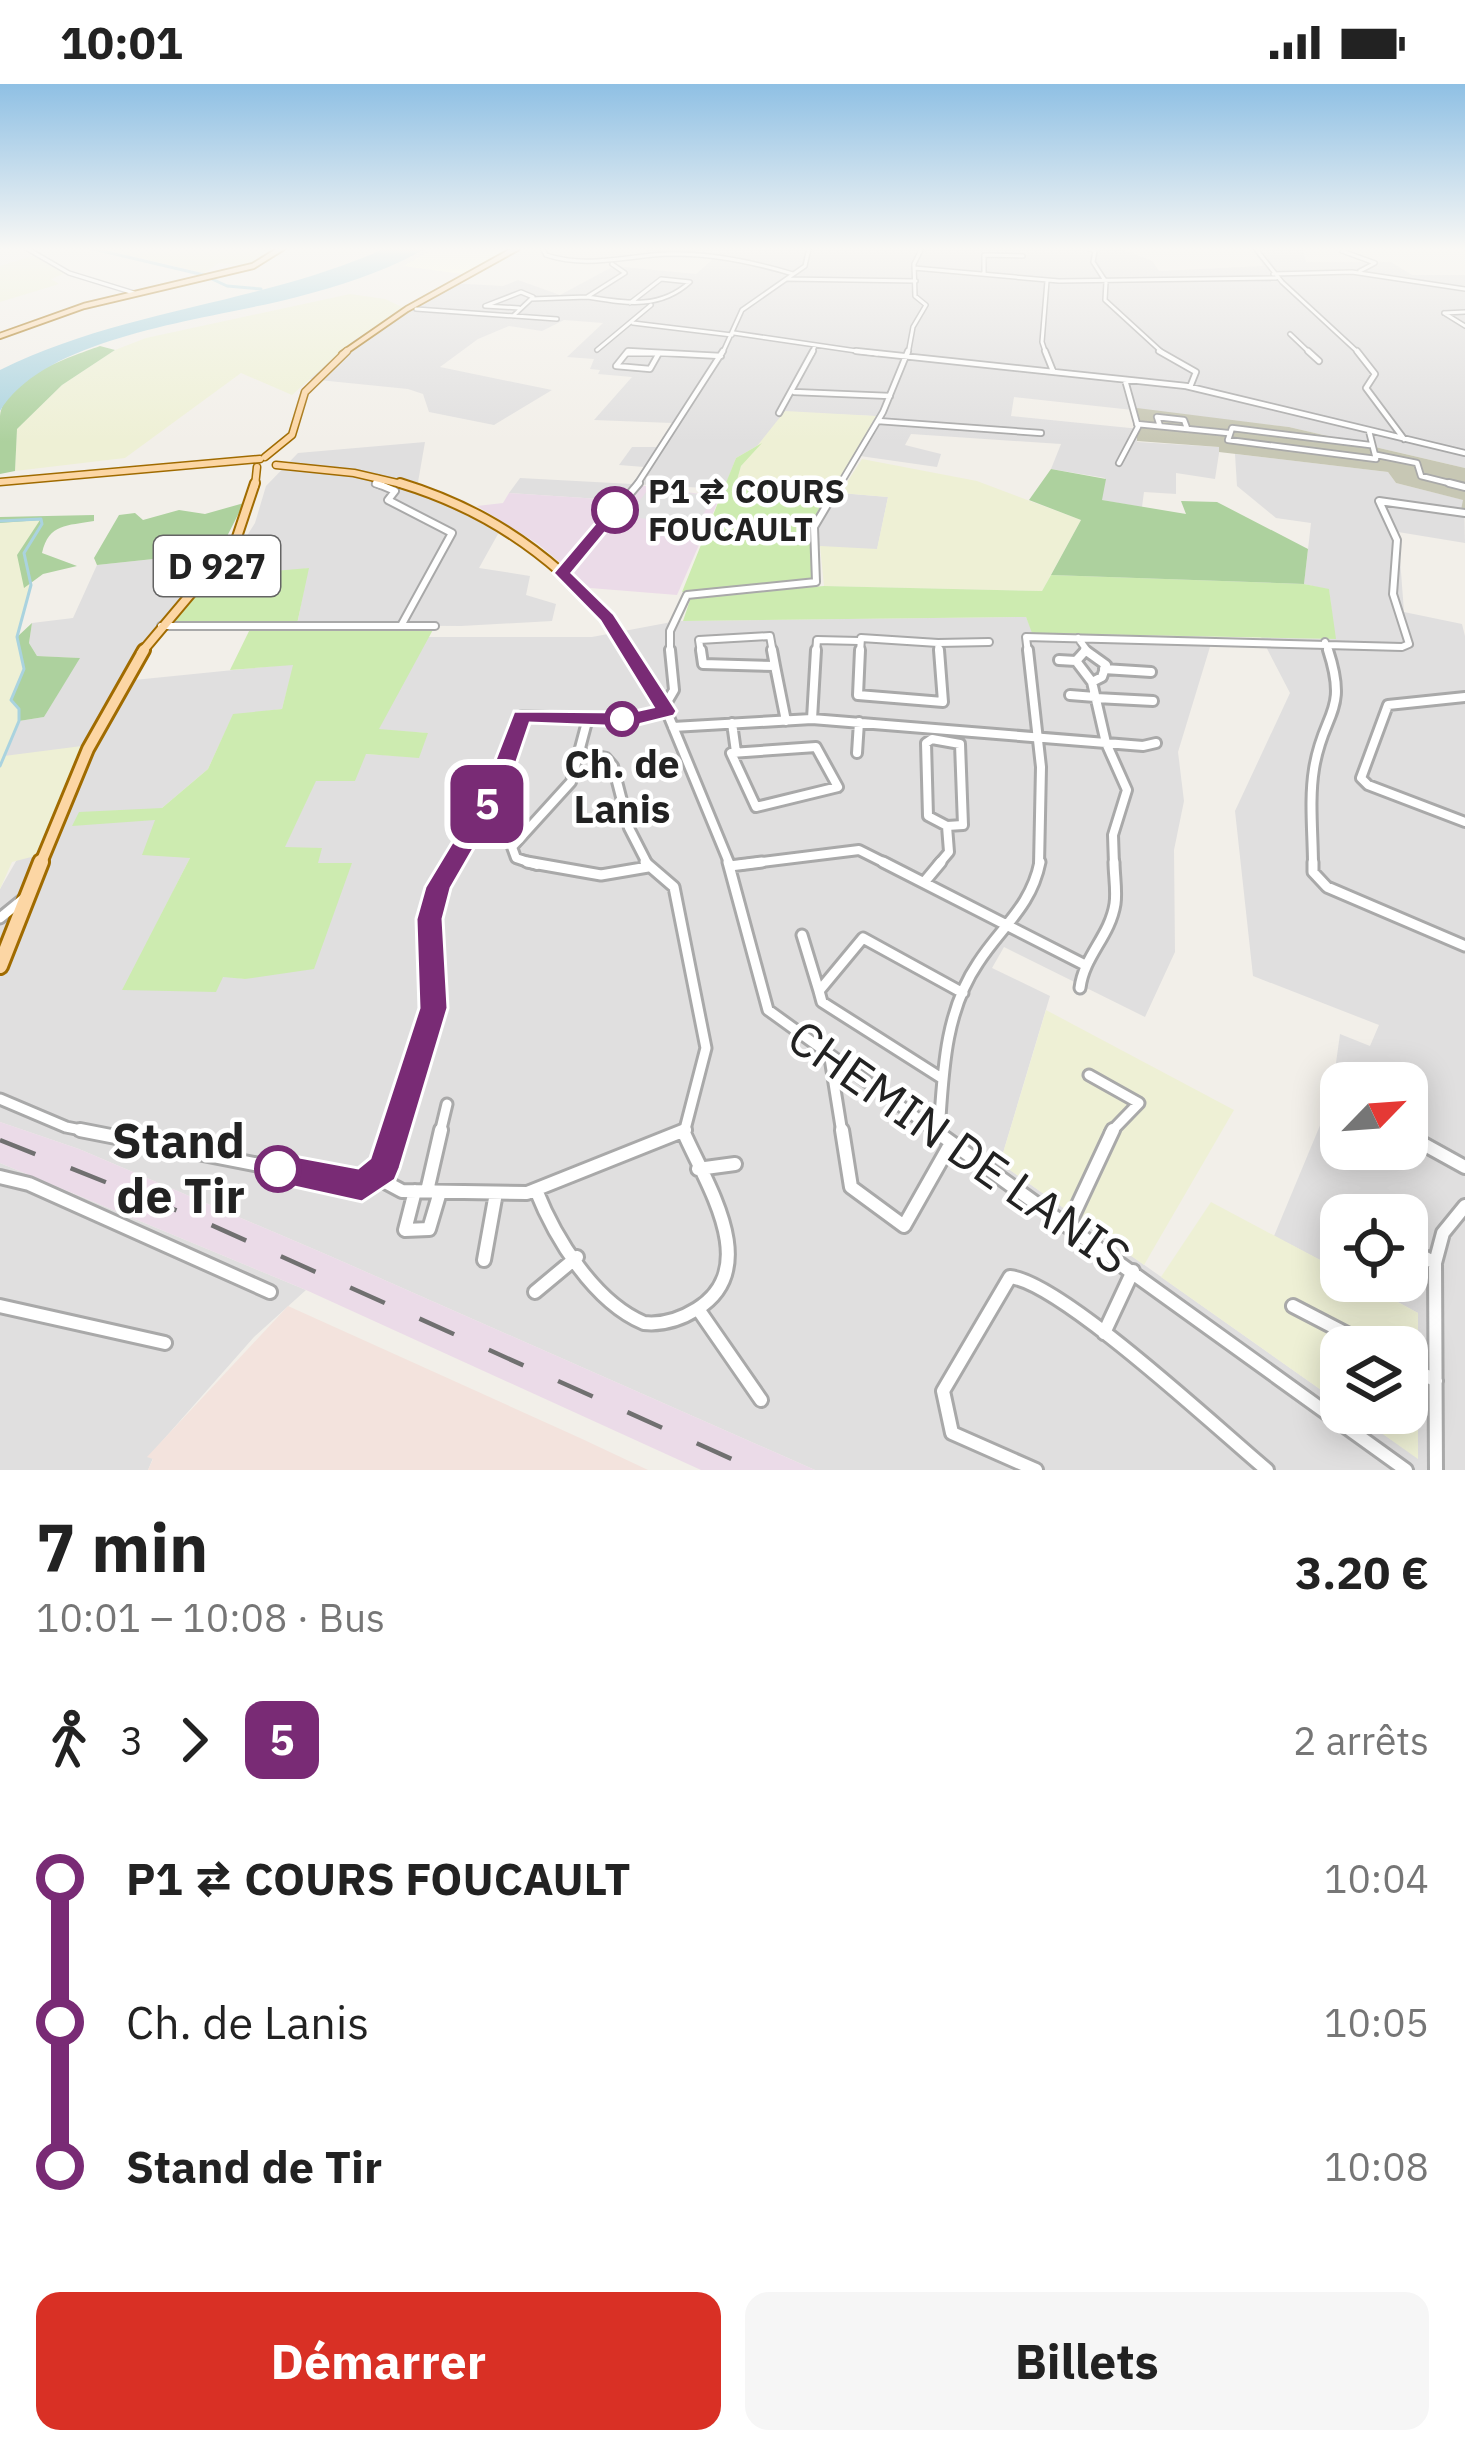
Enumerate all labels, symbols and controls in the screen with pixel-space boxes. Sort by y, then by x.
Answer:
text: 10:01 [60,13,183,71]
place label: P1 ⇄ COURS FOUCAULT [648,469,845,550]
marker: P1 ⇄ COURS FOUCAULT [593,488,637,532]
road number: D 927 [154,536,280,596]
marker: Ch. de Lanis [606,703,638,735]
place label: Ch. de Lanis [564,738,680,834]
line badge: 5 [448,765,526,843]
text: 5 [474,776,500,831]
street label: CHEMIN DE LANIS [777,1005,1143,1287]
north arrow [1320,1062,1428,1170]
map controls [1320,1062,1428,1434]
place label: Stand de Tir [112,1109,245,1226]
marker: Stand de Tir [256,1147,300,1191]
button: locate [1320,1194,1428,1302]
button: layers [1320,1326,1428,1434]
text: 7 min [36,1504,208,1590]
text: 3.20 € [1295,1543,1429,1601]
text: 10:01 – 10:08 · Bus [36,1592,385,1643]
icon: walk [36,1707,102,1773]
icon: forward [161,1707,227,1773]
text: 5 [269,1712,295,1767]
text: 3 [120,1715,143,1766]
text: 2 arrêts [1293,1715,1429,1766]
text: P1 ⇄ COURS FOUCAULT [126,1849,630,1907]
text: 10:04 [1324,1853,1429,1904]
text: Ch. de Lanis [126,1993,369,2051]
text: 10:05 [1324,1997,1429,2048]
text: Stand de Tir [126,2137,382,2195]
text: 10:08 [1324,2141,1429,2192]
button: Démarrer [36,2292,721,2430]
button: Billets [745,2292,1429,2430]

